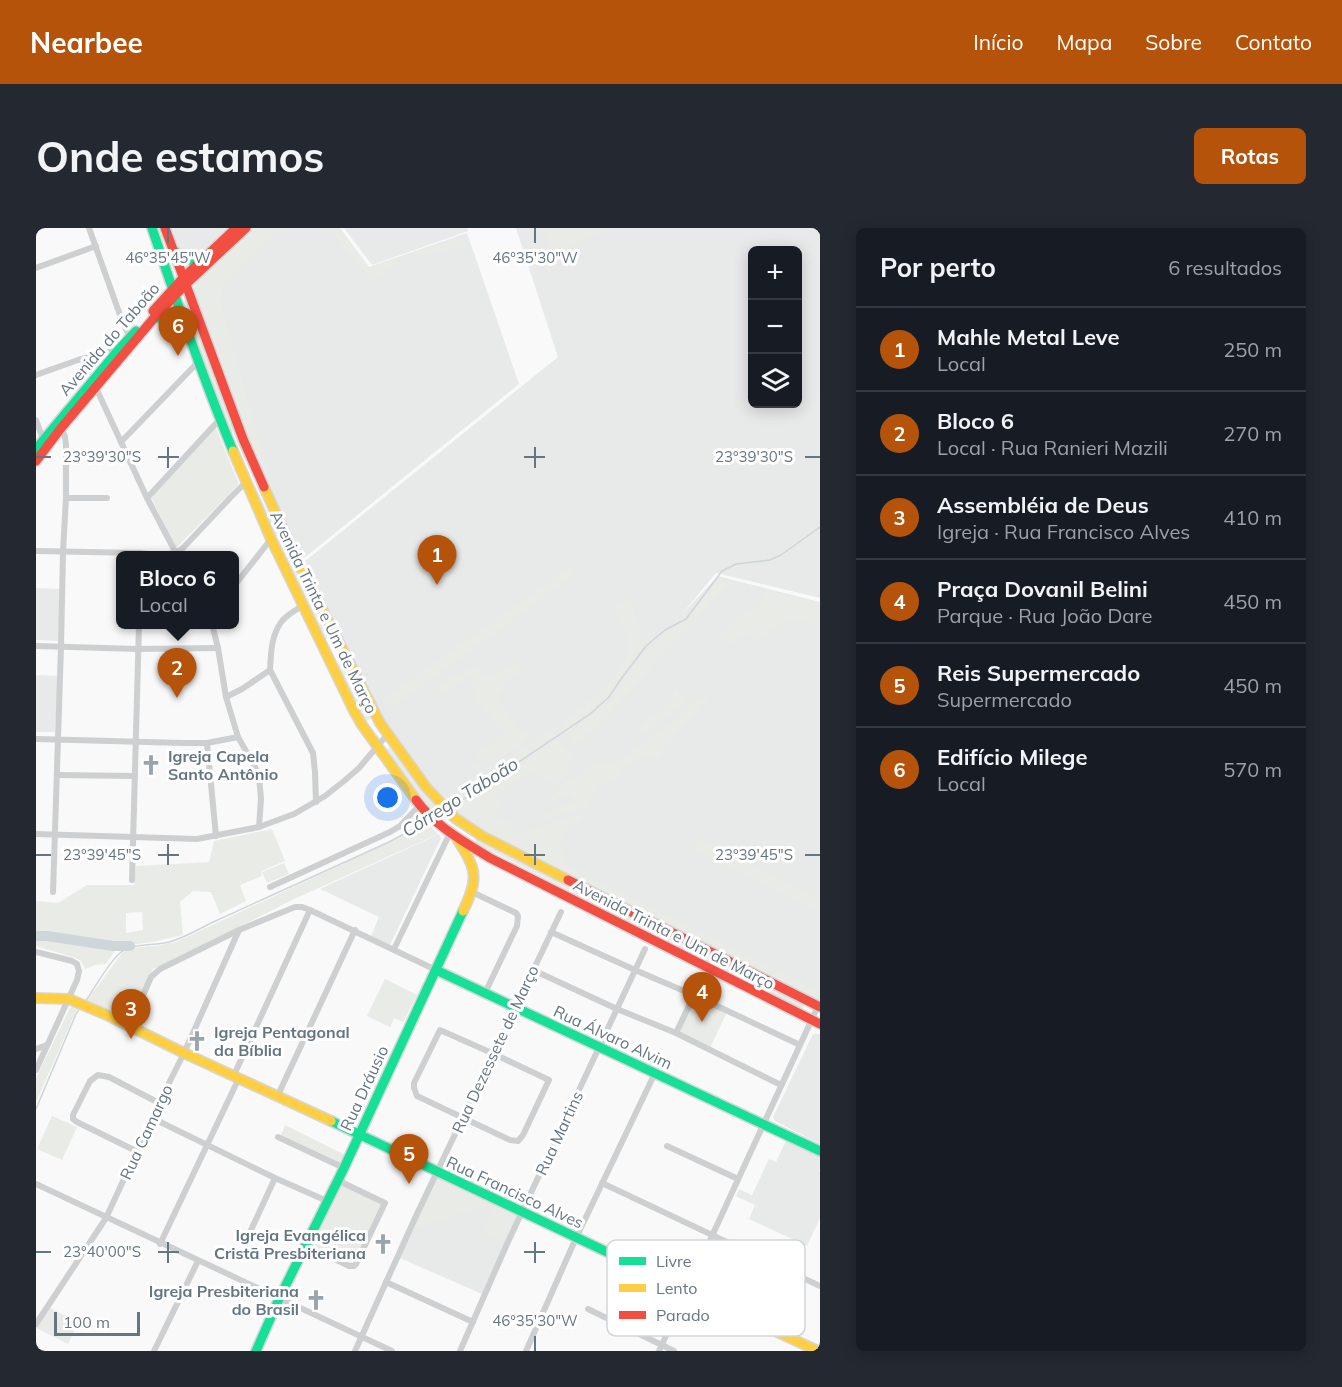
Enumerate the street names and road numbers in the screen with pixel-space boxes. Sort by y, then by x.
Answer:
street label: Avenida do Taboão [54,278,164,400]
street label: Avenida Trinta e Um de Março [266,507,382,717]
street label: Avenida Trinta e Um de Março [570,874,778,994]
street label: Rua Dezessete de Março [447,962,543,1136]
street label: Rua Álvaro Alvim [551,1001,675,1073]
street label: Rua Dráusio [336,1042,392,1134]
street label: Rua Camargo [115,1081,177,1183]
street label: Rua Martins [531,1088,587,1178]
street label: Rua Francisco Alves [443,1151,587,1233]

